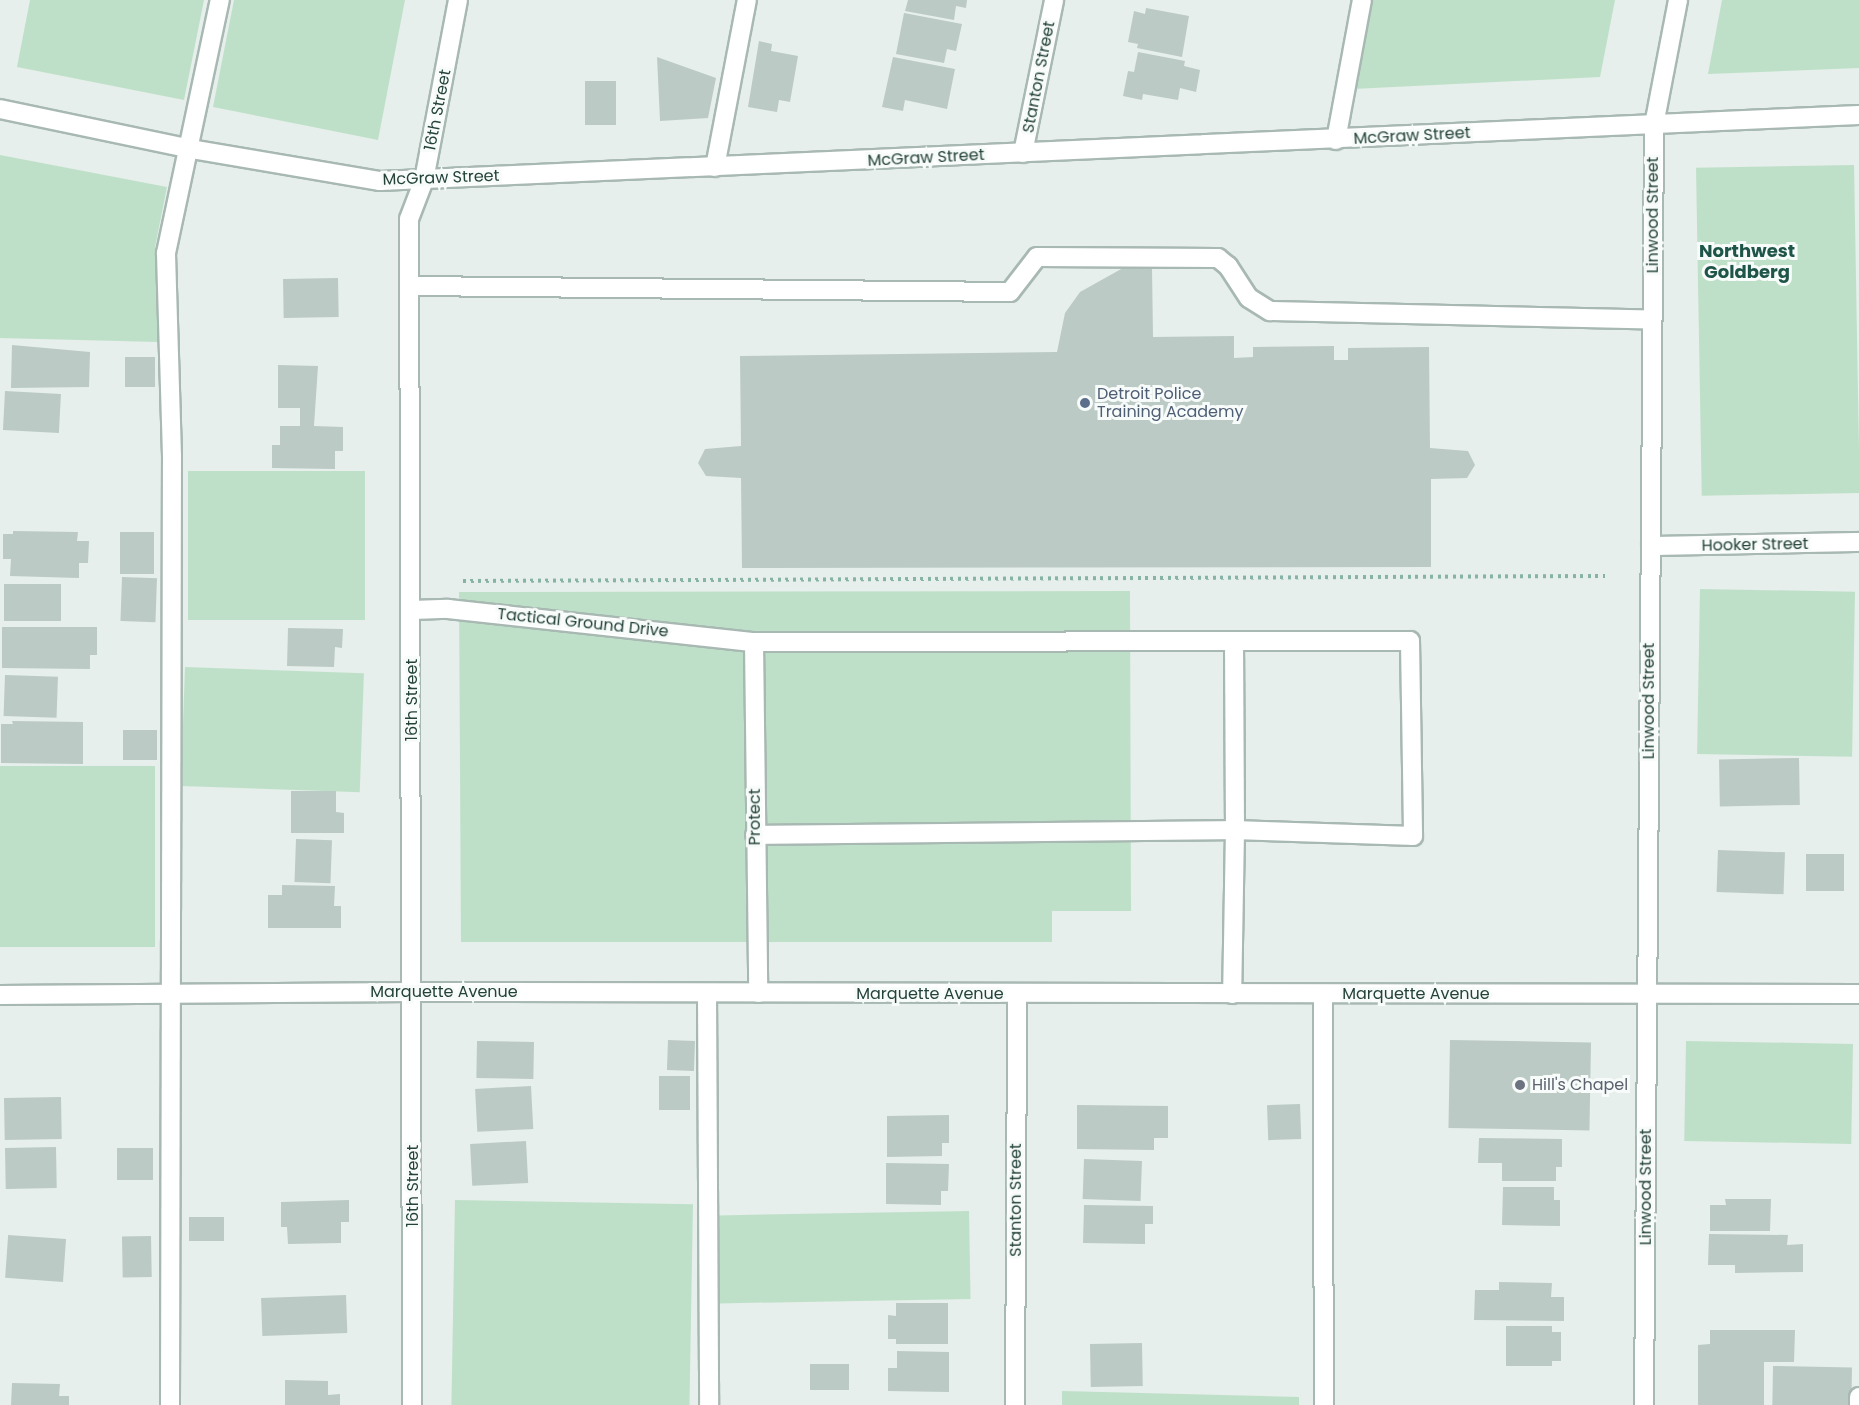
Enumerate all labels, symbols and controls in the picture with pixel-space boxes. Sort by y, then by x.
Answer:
street label: Stanton Street [1019,19,1059,135]
street label: 16th Street [421,68,455,152]
street label: McGraw Street [1353,123,1471,149]
street label: McGraw Street [867,145,985,171]
street label: Linwood Street [1643,157,1663,273]
street label: McGraw Street [382,166,500,190]
district label: Northwest Goldberg [1699,241,1795,284]
place label: Detroit Police Training Academy [1097,384,1243,422]
marker: Detroit Police Training Academy [1078,396,1092,410]
street label: Hooker Street [1701,534,1809,556]
street label: Tactical Ground Drive [496,604,670,642]
street label: Linwood Street [1639,643,1659,759]
street label: 16th Street [402,659,422,741]
street label: Protect [745,789,765,845]
street label: Marquette Avenue [370,982,518,1002]
street label: Marquette Avenue [856,984,1004,1004]
street label: Marquette Avenue [1342,984,1490,1004]
place label: Hill's Chapel [1532,1075,1628,1095]
marker: Hill's Chapel [1513,1078,1527,1092]
street label: Linwood Street [1636,1129,1656,1245]
street label: Stanton Street [1006,1143,1026,1257]
street label: 16th Street [403,1145,423,1227]

